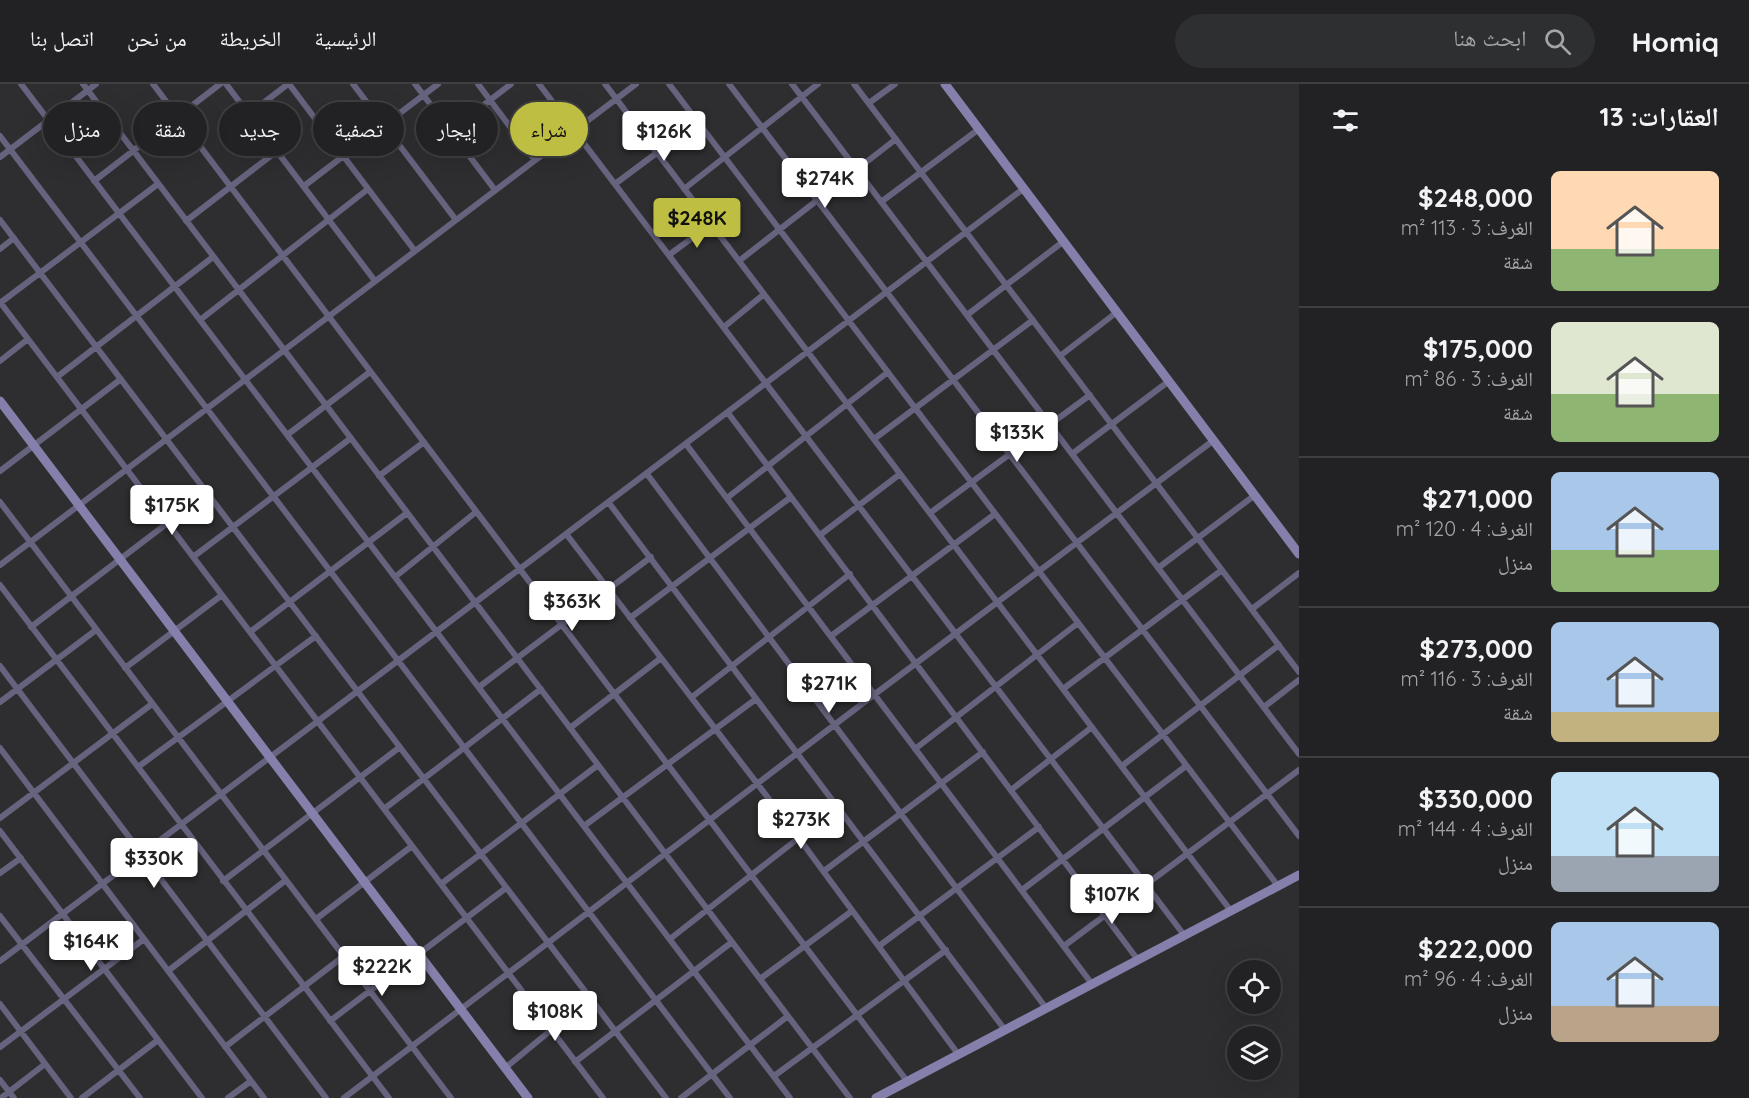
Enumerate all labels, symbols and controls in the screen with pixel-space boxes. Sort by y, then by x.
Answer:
search box [1175,14,1595,68]
text: ابحث هنا [1453,24,1526,52]
text: Homiq [1631,24,1719,59]
text: اتصل بنا [30,25,94,51]
text: من نحن [127,25,187,51]
text: الخريطة [220,25,281,51]
text: الرئيسية [314,25,377,51]
icon: search [1541,25,1574,58]
text: العقارات: 13 [1600,100,1719,133]
chip: منزل [43,102,121,156]
chip: شقة [133,102,207,156]
chip: جديد [219,102,301,156]
chip: تصفية [313,102,404,156]
chip: إيجار [416,102,498,156]
chip: شراء [510,102,588,156]
icon: filters [1329,104,1362,137]
pin: $126K [622,111,706,162]
text: $126K [636,118,692,143]
pin: $274K [783,158,867,209]
text: $274K [796,165,854,190]
text: $248,000 [1418,181,1533,214]
icon: home [1599,195,1671,267]
pin: $248K [655,198,739,249]
text: $248K [667,205,727,230]
text: الغرف: 3 · 113 m² [1401,215,1533,240]
text: شقة [1503,249,1533,274]
text: $175,000 [1423,332,1533,365]
icon: home [1599,346,1671,418]
text: الغرف: 3 · 86 m² [1405,366,1533,391]
text: شقة [1503,400,1533,425]
pin: $133K [975,412,1059,463]
text: $133K [990,419,1044,444]
text: $271,000 [1422,482,1533,515]
pin: $175K [130,485,214,536]
text: $175K [144,492,200,517]
icon: home [1599,496,1671,568]
text: الغرف: 4 · 120 m² [1396,516,1533,541]
text: منزل [1498,550,1533,575]
pin: $363K [530,581,614,632]
text: $363K [543,588,601,613]
text: $273,000 [1419,632,1533,665]
icon: home [1599,646,1671,718]
pin: $271K [787,663,871,714]
text: الغرف: 3 · 116 m² [1401,666,1533,691]
text: $271K [801,670,857,695]
text: شقة [1503,700,1533,725]
text: $330,000 [1419,782,1533,815]
icon: home [1599,796,1671,868]
pin: $273K [759,799,843,850]
text: $273K [772,806,830,831]
text: الغرف: 4 · 144 m² [1398,816,1533,841]
pin: $330K [112,838,196,889]
text: $330K [125,845,183,870]
text: منزل [1498,850,1533,875]
pin: $107K [1070,874,1154,925]
text: $107K [1084,881,1140,906]
pin: $164K [49,921,133,972]
text: $164K [63,928,119,953]
text: $222,000 [1418,932,1533,965]
pin: $222K [340,946,424,997]
icon: home [1599,946,1671,1018]
text: $222K [352,953,412,978]
map controls [1227,960,1281,1080]
button: locate [1227,960,1281,1014]
text: الغرف: 4 · 96 m² [1404,966,1533,991]
pin: $108K [513,991,597,1042]
text: $108K [527,998,583,1023]
text: منزل [1498,1000,1533,1025]
button: layers [1227,1026,1281,1080]

